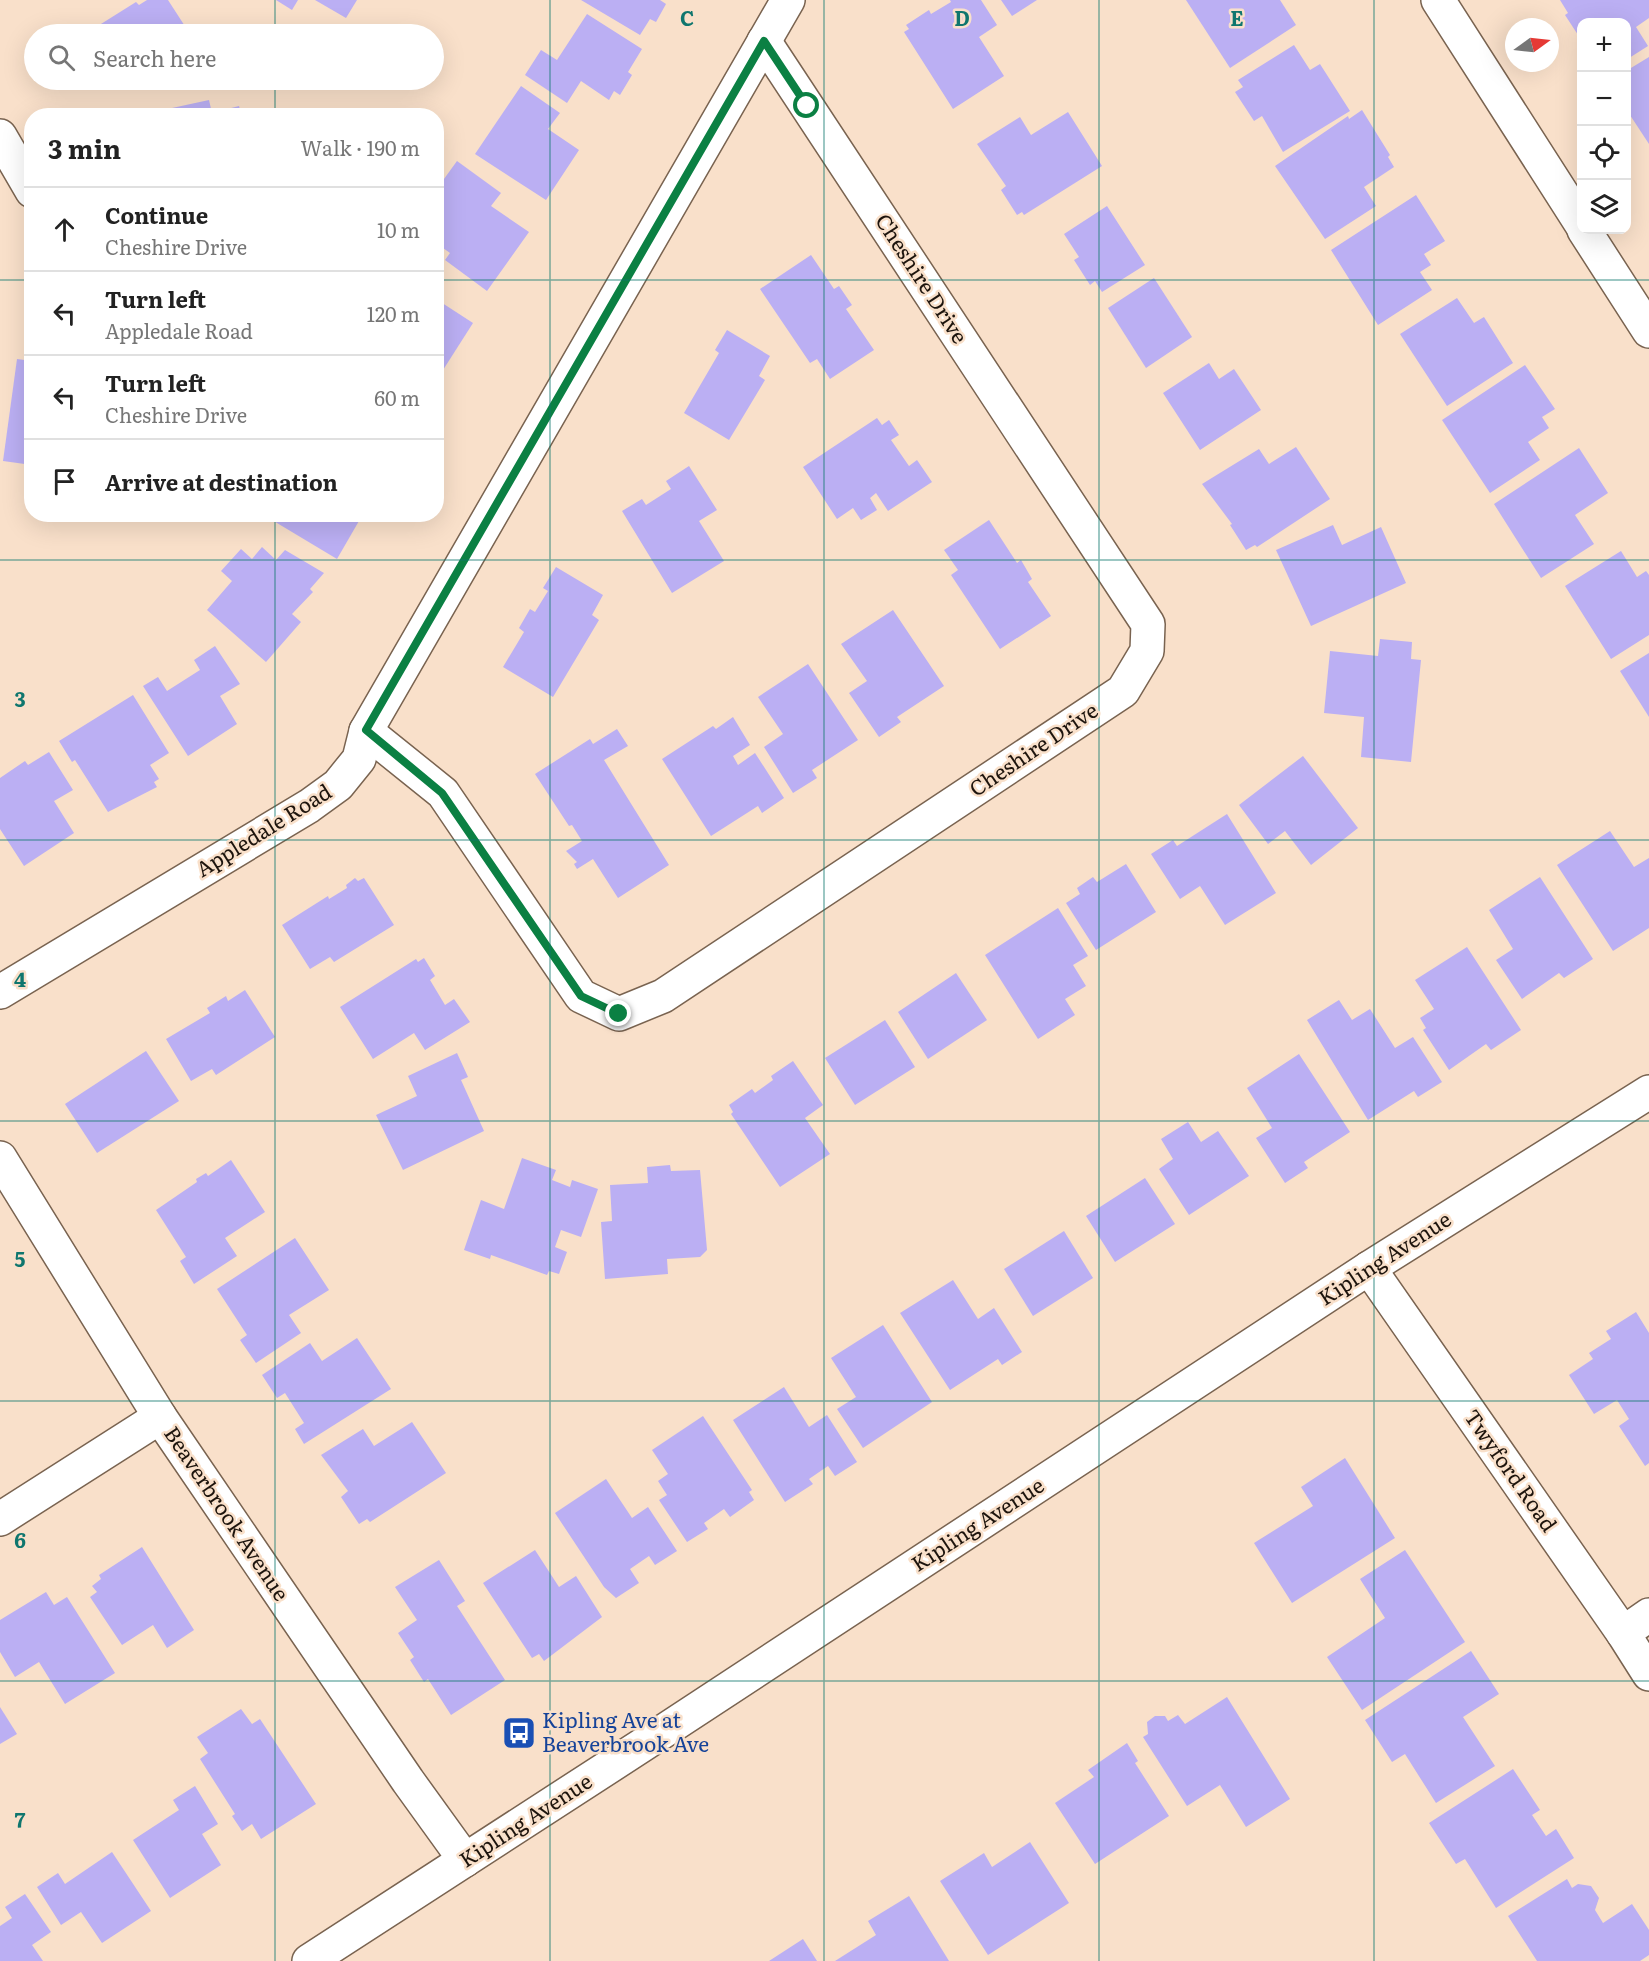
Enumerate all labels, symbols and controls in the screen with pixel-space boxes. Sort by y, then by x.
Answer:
text: C [680,2,694,32]
text: D [954,2,970,32]
text: E [1230,2,1244,32]
north arrow [1505,18,1559,72]
map controls [1577,18,1631,234]
button: + [1577,18,1631,72]
search box [24,24,444,90]
icon: search [45,41,78,74]
text: Search here [93,41,216,74]
button: − [1577,72,1631,126]
route start [793,92,819,118]
button: locate [1577,126,1631,180]
text: 3 min [48,128,121,167]
text: Walk · 190 m [301,132,420,162]
button: layers [1577,180,1631,234]
text: Continue [105,198,208,231]
street label: Cheshire Drive [869,207,977,349]
icon: ahead [48,213,81,246]
text: 10 m [377,214,420,244]
text: Cheshire Drive [105,231,247,261]
text: Turn left [105,282,206,315]
icon: left [48,297,81,330]
text: 120 m [367,298,420,328]
text: Appledale Road [105,315,253,345]
text: Turn left [105,366,206,399]
icon: left [48,381,81,414]
text: 60 m [374,382,420,412]
text: Cheshire Drive [105,399,247,429]
icon: arrive [48,465,81,498]
text: Arrive at destination [105,465,338,498]
text: 3 [14,683,26,713]
street label: Cheshire Drive [962,693,1103,802]
street label: Appledale Road [189,775,337,883]
text: 4 [14,963,26,993]
route end [605,1000,631,1026]
street label: Kipling Avenue [1311,1202,1456,1312]
text: 5 [15,1243,26,1273]
street label: Twyford Road [1458,1402,1566,1537]
street label: Beaverbrook Avenue [158,1419,298,1606]
street label: Kipling Avenue [904,1468,1049,1578]
text: 6 [14,1524,26,1554]
place label: Kipling Ave at Beaverbrook Ave [542,1703,709,1758]
bus stop icon: Kipling Ave at Beaverbrook Ave [501,1715,537,1751]
street label: Kipling Avenue [452,1764,597,1874]
text: 7 [15,1804,26,1834]

